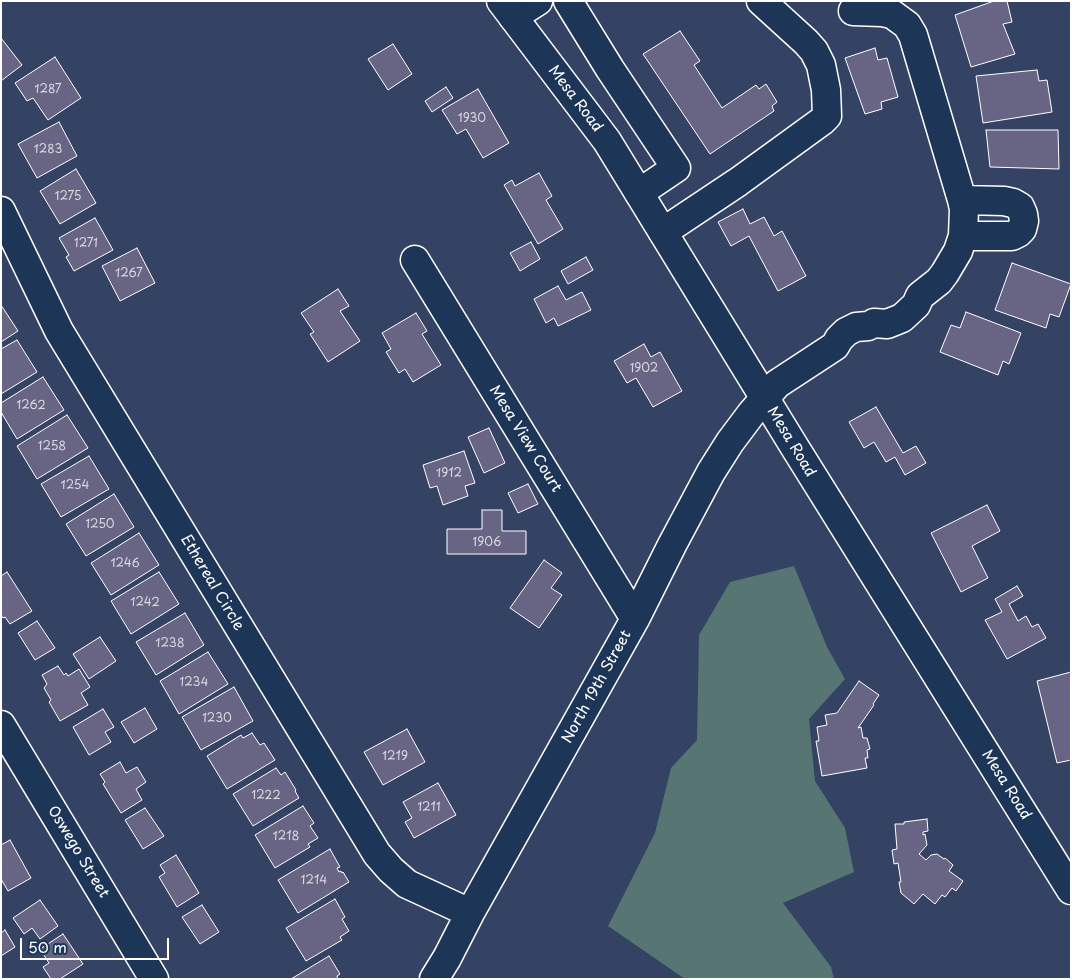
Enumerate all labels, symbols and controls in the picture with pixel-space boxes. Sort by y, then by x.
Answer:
street label: Mesa Road [544,62,606,136]
house number: 1287 [34,83,62,97]
house number: 1930 [458,112,486,126]
house number: 1283 [34,143,62,157]
house number: 1275 [54,190,82,204]
house number: 1271 [74,237,98,251]
house number: 1267 [115,267,143,281]
house number: 1902 [630,362,658,376]
street label: Mesa View Court [485,382,565,496]
house number: 1262 [16,399,46,413]
street label: Mesa Road [763,403,819,481]
house number: 1258 [38,440,66,454]
house number: 1912 [436,467,462,481]
house number: 1254 [60,479,90,493]
house number: 1250 [85,518,115,532]
street label: Ethereal Circle [176,532,248,634]
house number: 1906 [473,536,501,550]
house number: 1246 [110,557,140,571]
house number: 1242 [130,596,160,610]
street label: North 19th Street [558,627,636,747]
house number: 1238 [155,637,185,651]
house number: 1234 [180,676,208,690]
house number: 1230 [202,712,232,726]
street label: Mesa Road [977,747,1035,823]
house number: 1219 [382,750,408,764]
house number: 1222 [251,789,281,803]
house number: 1211 [417,801,441,815]
street label: Oswego Street [43,803,113,901]
house number: 1218 [273,830,299,844]
house number: 1214 [301,874,327,888]
scale bar [22,928,171,960]
text: 50 m [28,935,67,958]

